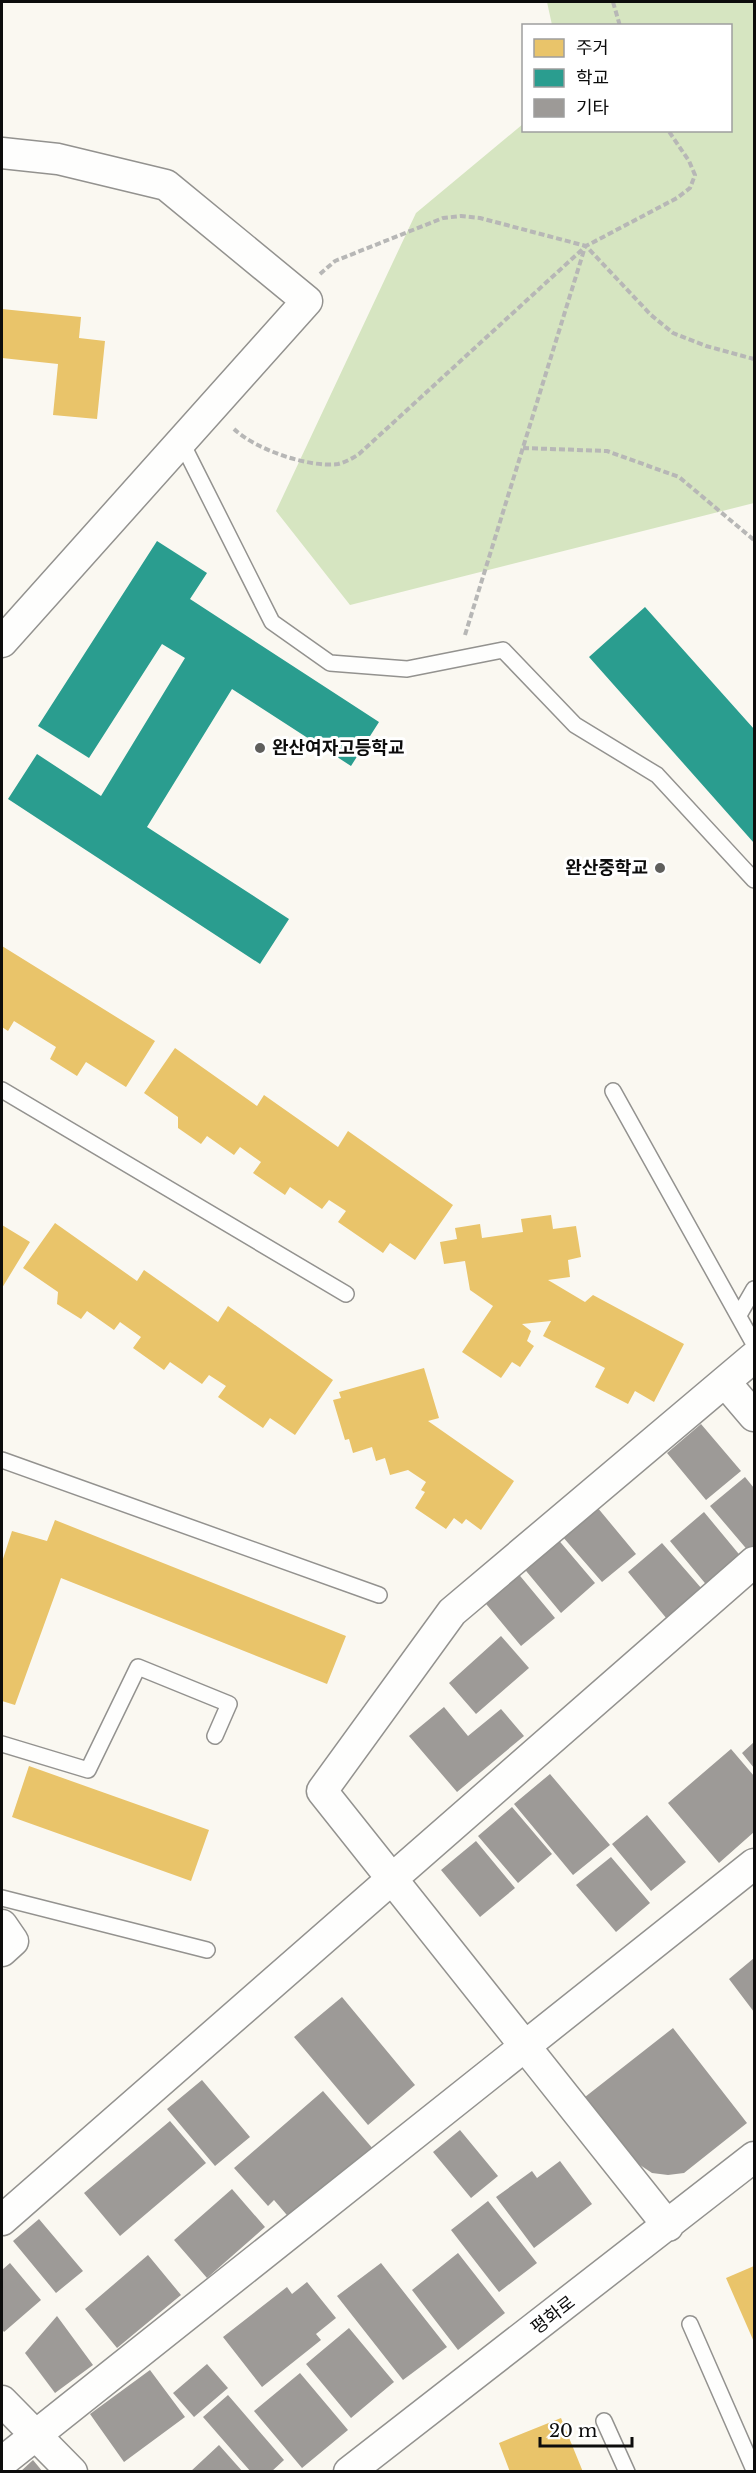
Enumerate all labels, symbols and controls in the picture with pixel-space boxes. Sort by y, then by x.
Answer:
legend [522,24,732,132]
text: 주거 [576,37,609,59]
text: 학교 [576,67,609,89]
text: 기타 [576,97,610,119]
place label: 완산여자고등학교 [272,737,404,759]
marker: 완산여자고등학교 [253,741,267,755]
place label: 완산중학교 [565,857,648,879]
marker: 완산중학교 [653,861,667,875]
street label: 평화로 [527,2291,579,2339]
scale bar [540,2410,632,2448]
text: 20 m [549,2420,597,2442]

